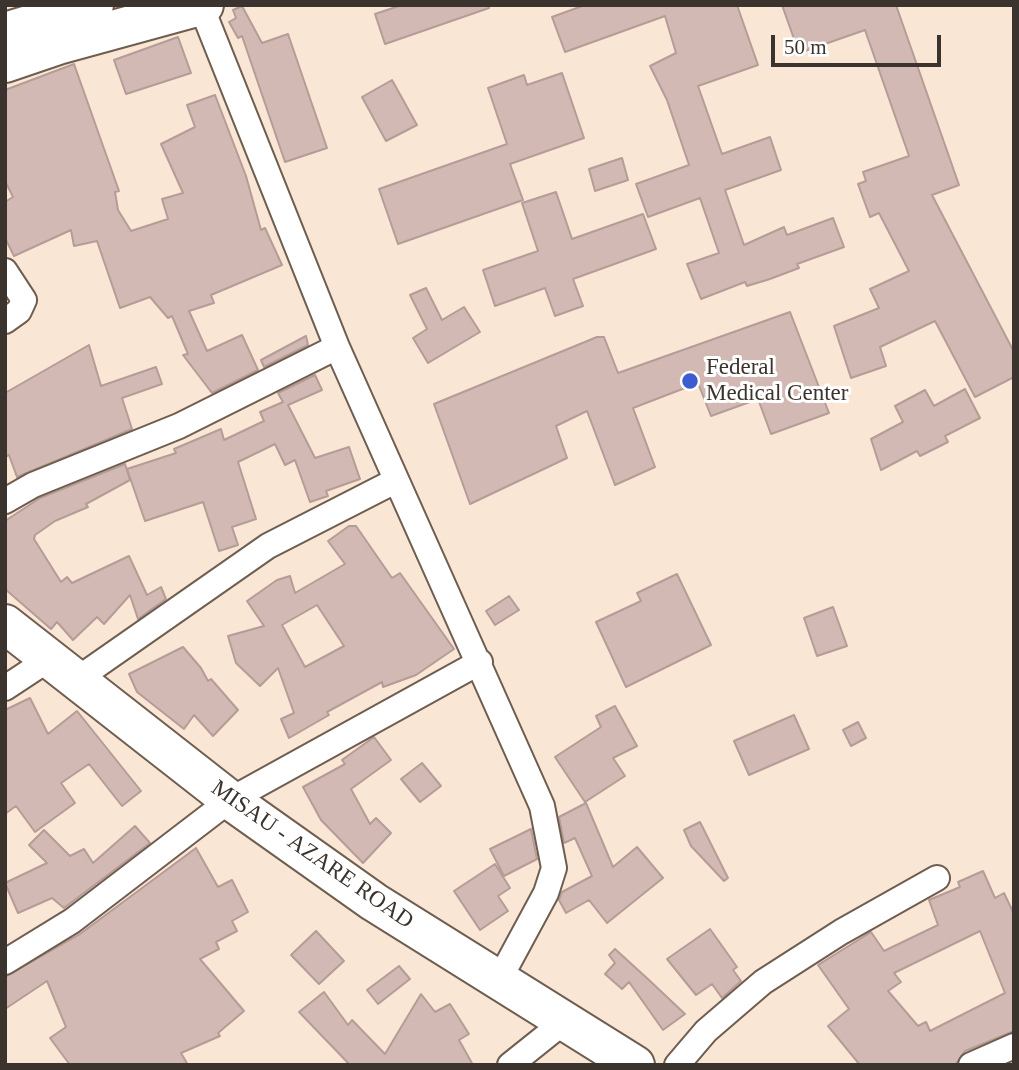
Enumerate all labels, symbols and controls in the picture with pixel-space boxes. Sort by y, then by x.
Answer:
scale bar [774,21,944,65]
text: 50 m [784,35,827,59]
place label: Federal Medical Center [706,354,848,408]
marker: Federal Medical Center [680,371,700,391]
street label: MISAU - AZARE ROAD [205,775,419,935]

